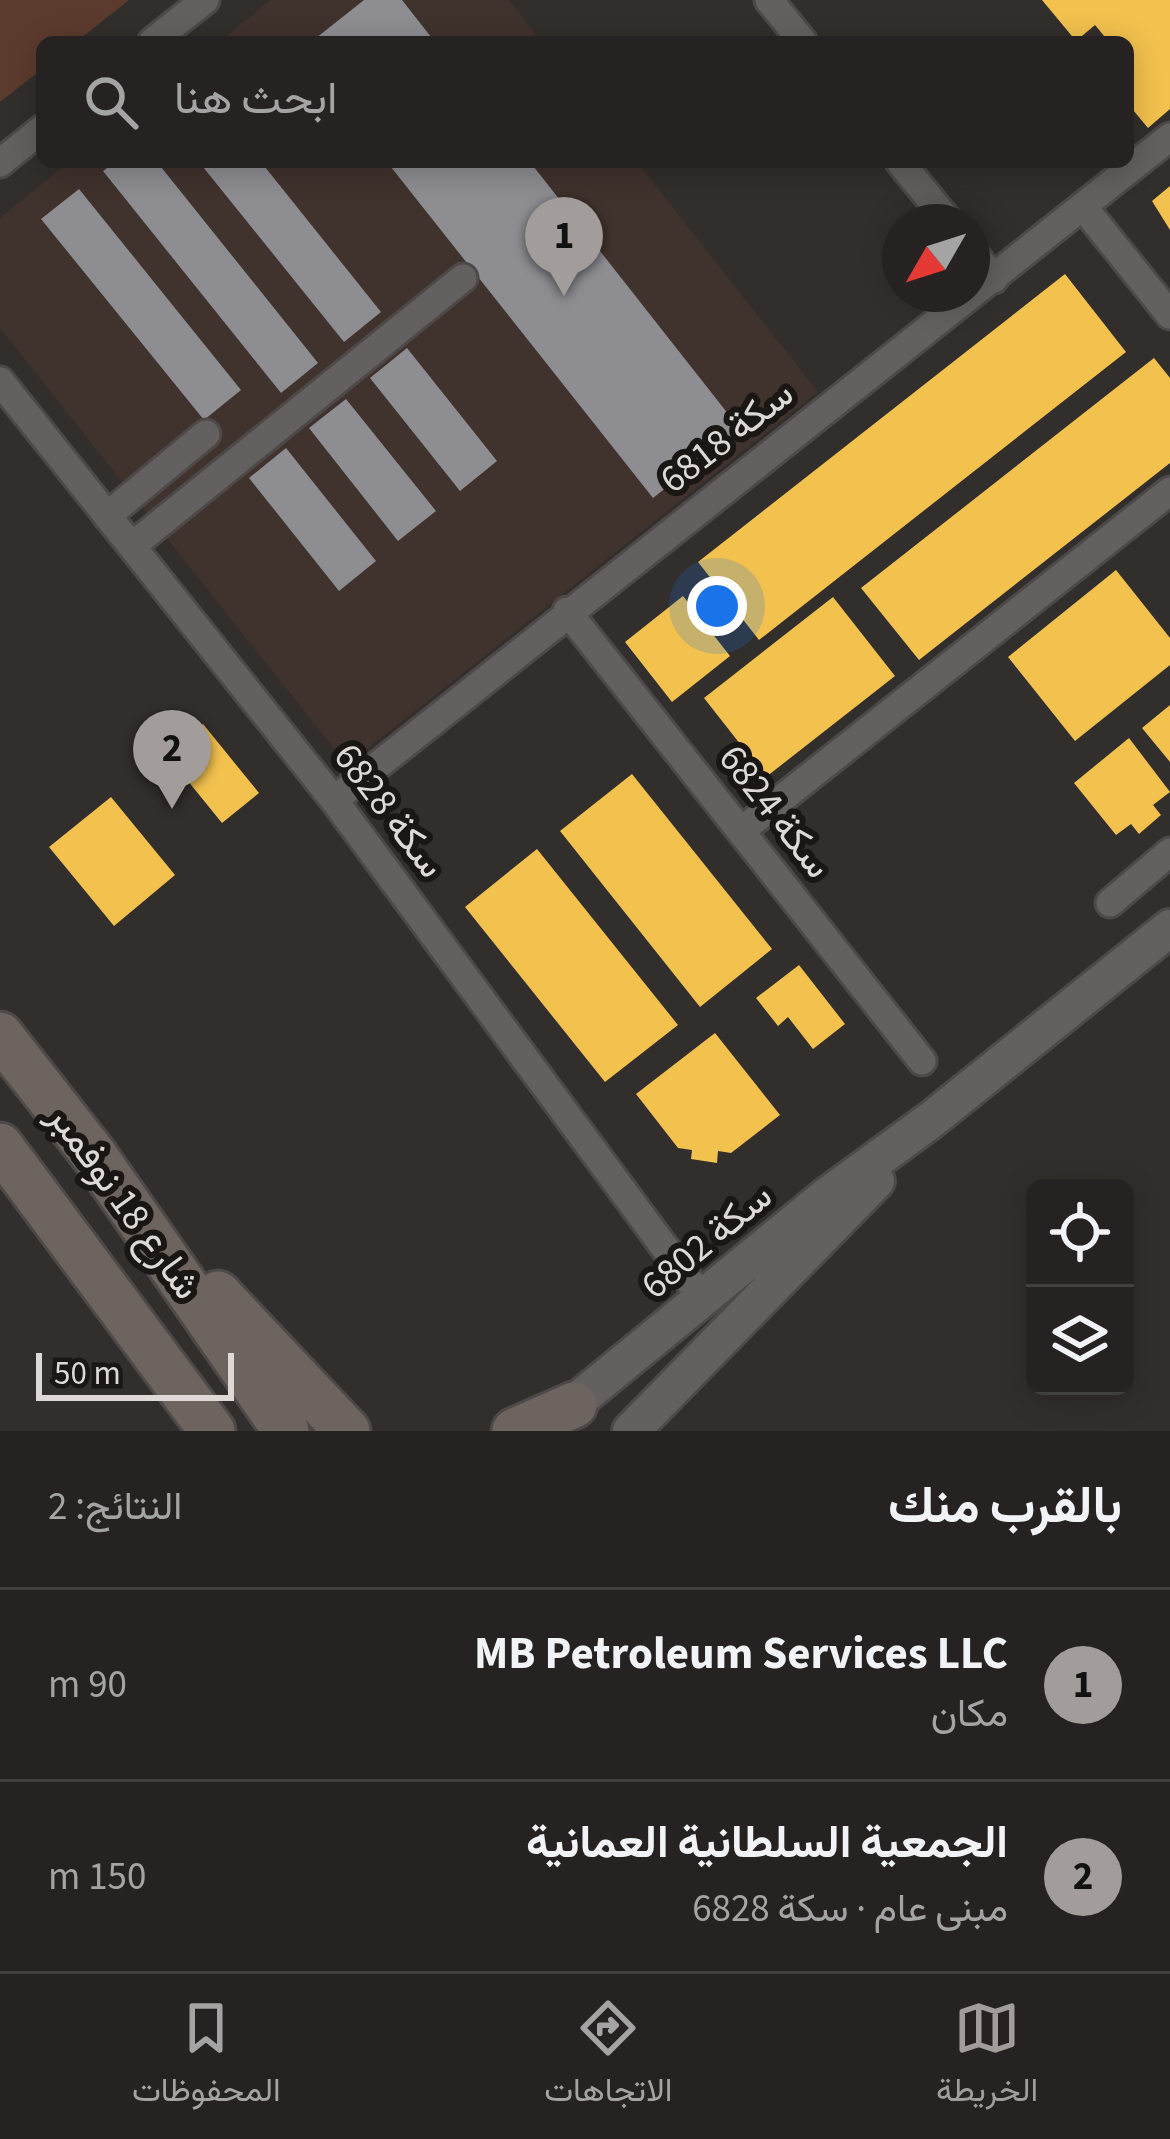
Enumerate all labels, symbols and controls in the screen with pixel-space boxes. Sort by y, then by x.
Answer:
search box [36,36,1134,168]
text: ابحث هنا [174,67,337,131]
icon: search [78,69,144,135]
pin: 1 [525,197,603,296]
north arrow [882,204,990,312]
street label: سكة 6818 [648,367,806,507]
your location [687,576,747,636]
pin: 2 [133,710,211,809]
street label: سكة 6828 [320,732,458,890]
street label: سكة 6824 [705,733,845,891]
street label: شارع 18 نوفمبر [33,1092,214,1312]
street label: سكة 6802 [629,1169,785,1313]
map controls [1026,1179,1134,1395]
button: locate [1026,1179,1134,1287]
button: layers [1026,1287,1134,1395]
scale bar [36,1347,234,1400]
text: 50 m [54,1350,121,1397]
text: بالقرب منك [888,1470,1122,1542]
text: النتائج: 2 [48,1479,182,1535]
text: MB Petroleum Services LLC [474,1622,1008,1686]
text: 90 m [48,1657,127,1713]
text: 1 [1073,1657,1093,1713]
text: مكان [931,1686,1008,1742]
text: الجمعية السلطانية العمانية [526,1811,1008,1875]
text: 150 m [48,1849,146,1905]
text: 2 [1073,1849,1093,1905]
text: مبنى عام · سكة 6828 [692,1881,1008,1937]
tab: المحفوظات [132,1995,281,2119]
tab: الاتجاهات [544,1995,672,2119]
tab: الخريطة [936,1995,1038,2119]

